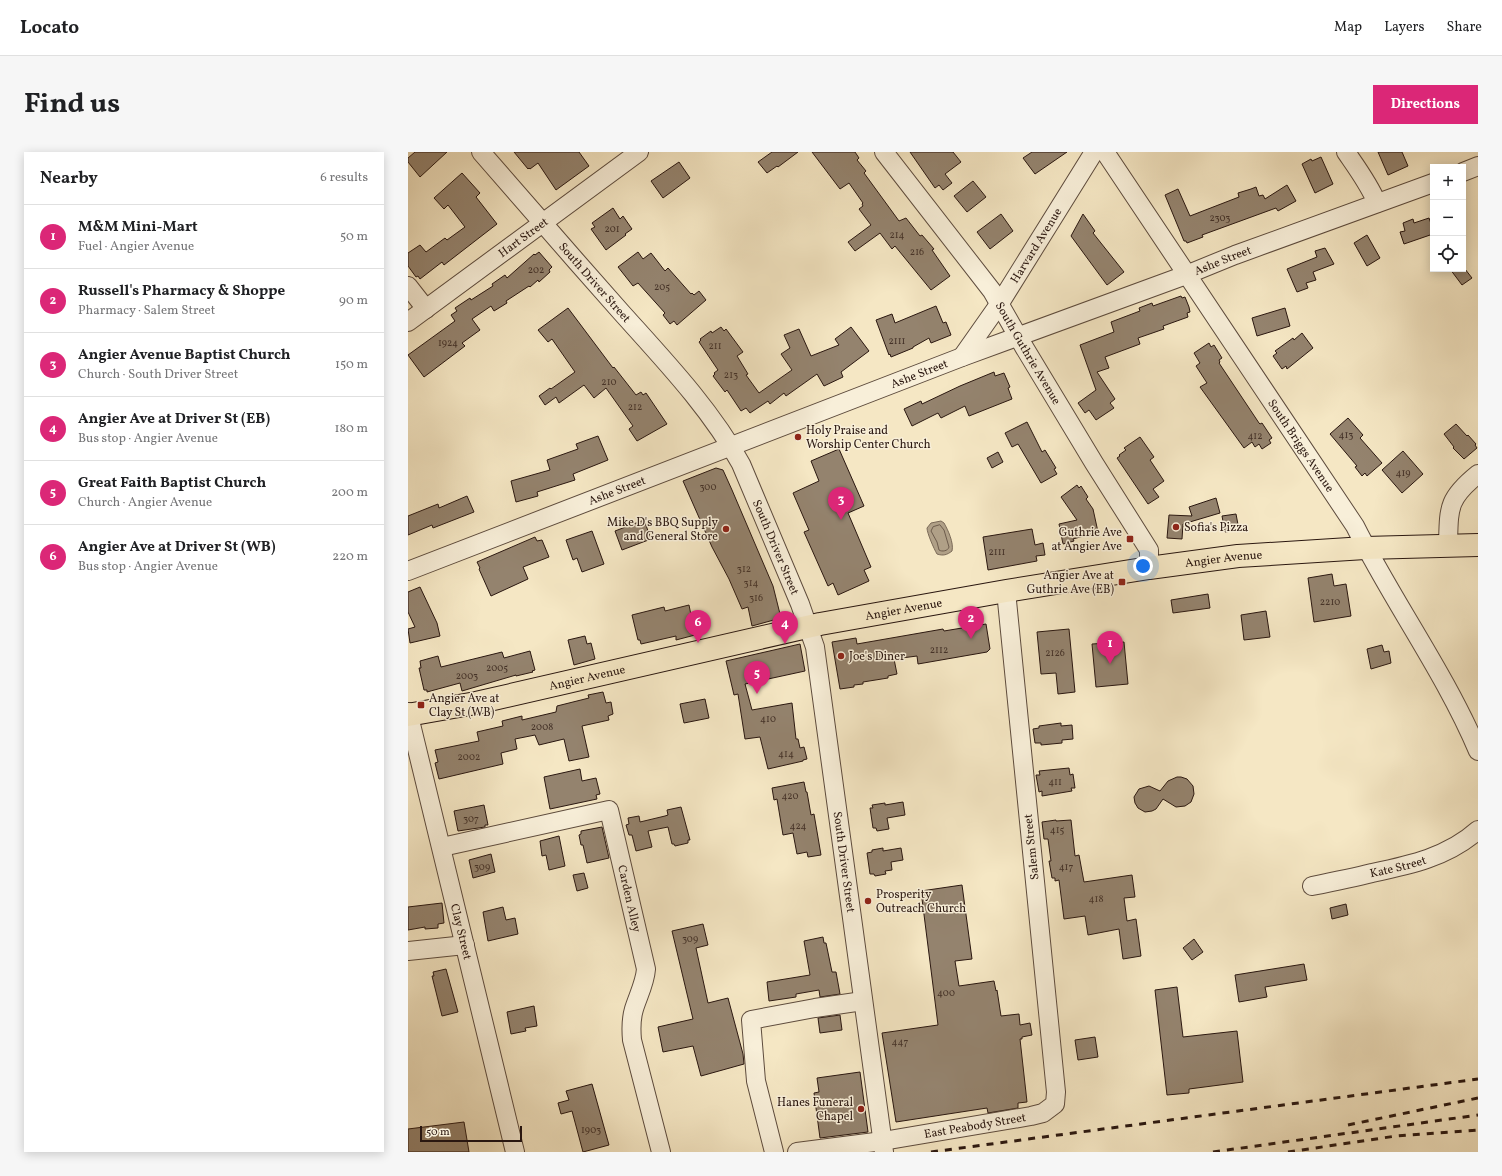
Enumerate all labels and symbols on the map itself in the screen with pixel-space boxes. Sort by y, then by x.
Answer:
street label: Harvard Avenue [1007,205,1066,287]
house number: 2303 [1210,211,1230,225]
street label: Hart Street [496,214,552,262]
house number: 201 [604,222,620,236]
house number: 214 [889,228,905,242]
street label: South Driver Street [554,239,634,326]
street label: Ashe Street [1192,243,1254,280]
house number: 216 [910,245,924,259]
house number: 202 [528,263,544,277]
house number: 205 [654,280,670,294]
street label: South Guthrie Avenue [991,299,1064,408]
house number: 2111 [888,334,906,348]
house number: 1924 [438,336,458,350]
house number: 211 [708,339,722,353]
street label: Ashe Street [889,356,951,393]
house number: 213 [724,368,738,382]
house number: 210 [601,375,617,389]
street label: South Briggs Avenue [1263,396,1337,496]
house number: 212 [628,400,642,414]
place label: Holy Praise and Worship Center Church [806,423,931,453]
house number: 413 [1339,428,1353,442]
house number: 412 [1247,429,1263,443]
marker: Holy Praise and Worship Center Church [793,432,803,442]
house number: 419 [1395,466,1411,480]
street label: Ashe Street [586,473,648,510]
house number: 300 [699,480,717,494]
pin: 3 [828,487,854,520]
street label: South Driver Street [748,498,802,598]
place label: Mike D's BBQ Supply and General Store [607,515,719,545]
place label: Sofia's Pizza [1184,520,1248,536]
marker: Sofia's Pizza [1171,522,1181,532]
marker: Mike D's BBQ Supply and General Store [721,524,731,534]
place label: Guthrie Ave at Angier Ave [1051,525,1122,555]
marker: Guthrie Ave at Angier Ave [1125,534,1135,544]
house number: 2111 [988,545,1006,559]
street label: Angier Avenue [1184,547,1263,572]
your location [1133,556,1153,576]
house number: 312 [737,562,751,576]
place label: Angier Ave at Guthrie Ave (EB) [1027,568,1115,598]
house number: 314 [744,576,759,590]
marker: Angier Ave at Guthrie Ave (EB) [1117,577,1127,587]
house number: 316 [749,591,763,605]
street label: Angier Avenue [864,595,944,625]
house number: 2210 [1320,595,1340,609]
pin: 2 [958,606,984,639]
pin: 6 [685,610,711,643]
pin: 4 [772,611,798,644]
pin: 1 [1097,631,1123,664]
house number: 2112 [930,643,948,657]
house number: 2126 [1045,646,1065,660]
place label: Joe's Diner [849,649,905,665]
marker: Joe's Diner [836,651,846,661]
house number: 2005 [486,661,508,675]
pin: 5 [744,661,770,694]
street label: Angier Avenue [548,662,627,695]
house number: 2003 [456,669,478,683]
place label: Angier Ave at Clay St (WB) [429,691,500,721]
marker: Angier Ave at Clay St (WB) [416,700,426,710]
house number: 410 [760,712,776,726]
house number: 2008 [531,720,553,734]
house number: 414 [778,747,794,761]
house number: 2002 [458,750,480,764]
house number: 411 [1048,775,1062,789]
house number: 420 [781,789,799,803]
street label: South Driver Street [829,810,858,914]
house number: 307 [463,812,479,826]
street label: Salem Street [1021,813,1043,881]
house number: 424 [789,819,807,833]
house number: 415 [1050,823,1065,837]
street label: Kate Street [1368,853,1429,882]
house number: 309 [474,860,490,874]
house number: 417 [1059,860,1073,874]
street label: Carden Alley [613,864,644,935]
place label: Prosperity Outreach Church [876,887,966,917]
house number: 418 [1089,892,1103,906]
marker: Prosperity Outreach Church [863,896,873,906]
street label: Clay Street [446,902,475,961]
house number: 309 [682,932,698,946]
house number: 400 [937,986,955,1000]
house number: 447 [892,1035,909,1049]
place label: Hanes Funeral Chapel [777,1095,853,1125]
marker: Hanes Funeral Chapel [856,1104,866,1114]
street label: East Peabody Street [923,1110,1027,1143]
house number: 1903 [581,1123,601,1137]
scale bar [420,1124,522,1143]

